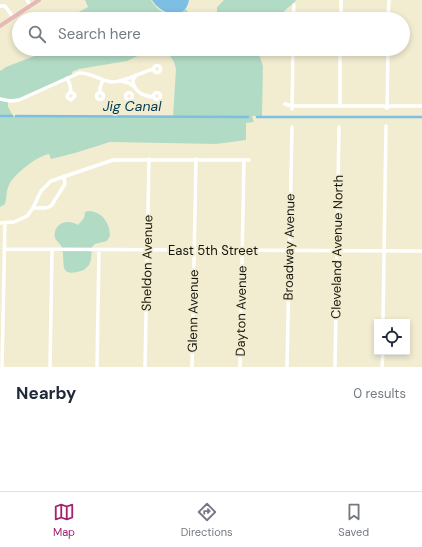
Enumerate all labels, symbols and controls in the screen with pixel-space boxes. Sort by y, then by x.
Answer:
search box [12,12,410,56]
icon: search [26,23,48,45]
text: Search here [58,24,141,44]
water label: Jig Canal [103,97,162,115]
street label: Cleveland Avenue North [327,175,347,319]
street label: Broadway Avenue [280,193,298,301]
street label: Sheldon Avenue [138,215,156,311]
street label: East 5th Street [168,242,258,259]
street label: Dayton Avenue [232,265,250,357]
street label: Glenn Avenue [184,270,202,352]
map controls [374,319,410,355]
button: locate [374,319,410,355]
text: Nearby [16,382,76,404]
text: 0 results [353,385,406,402]
tab: Map [53,501,75,539]
tab: Directions [181,501,233,539]
tab: Saved [338,501,369,539]

